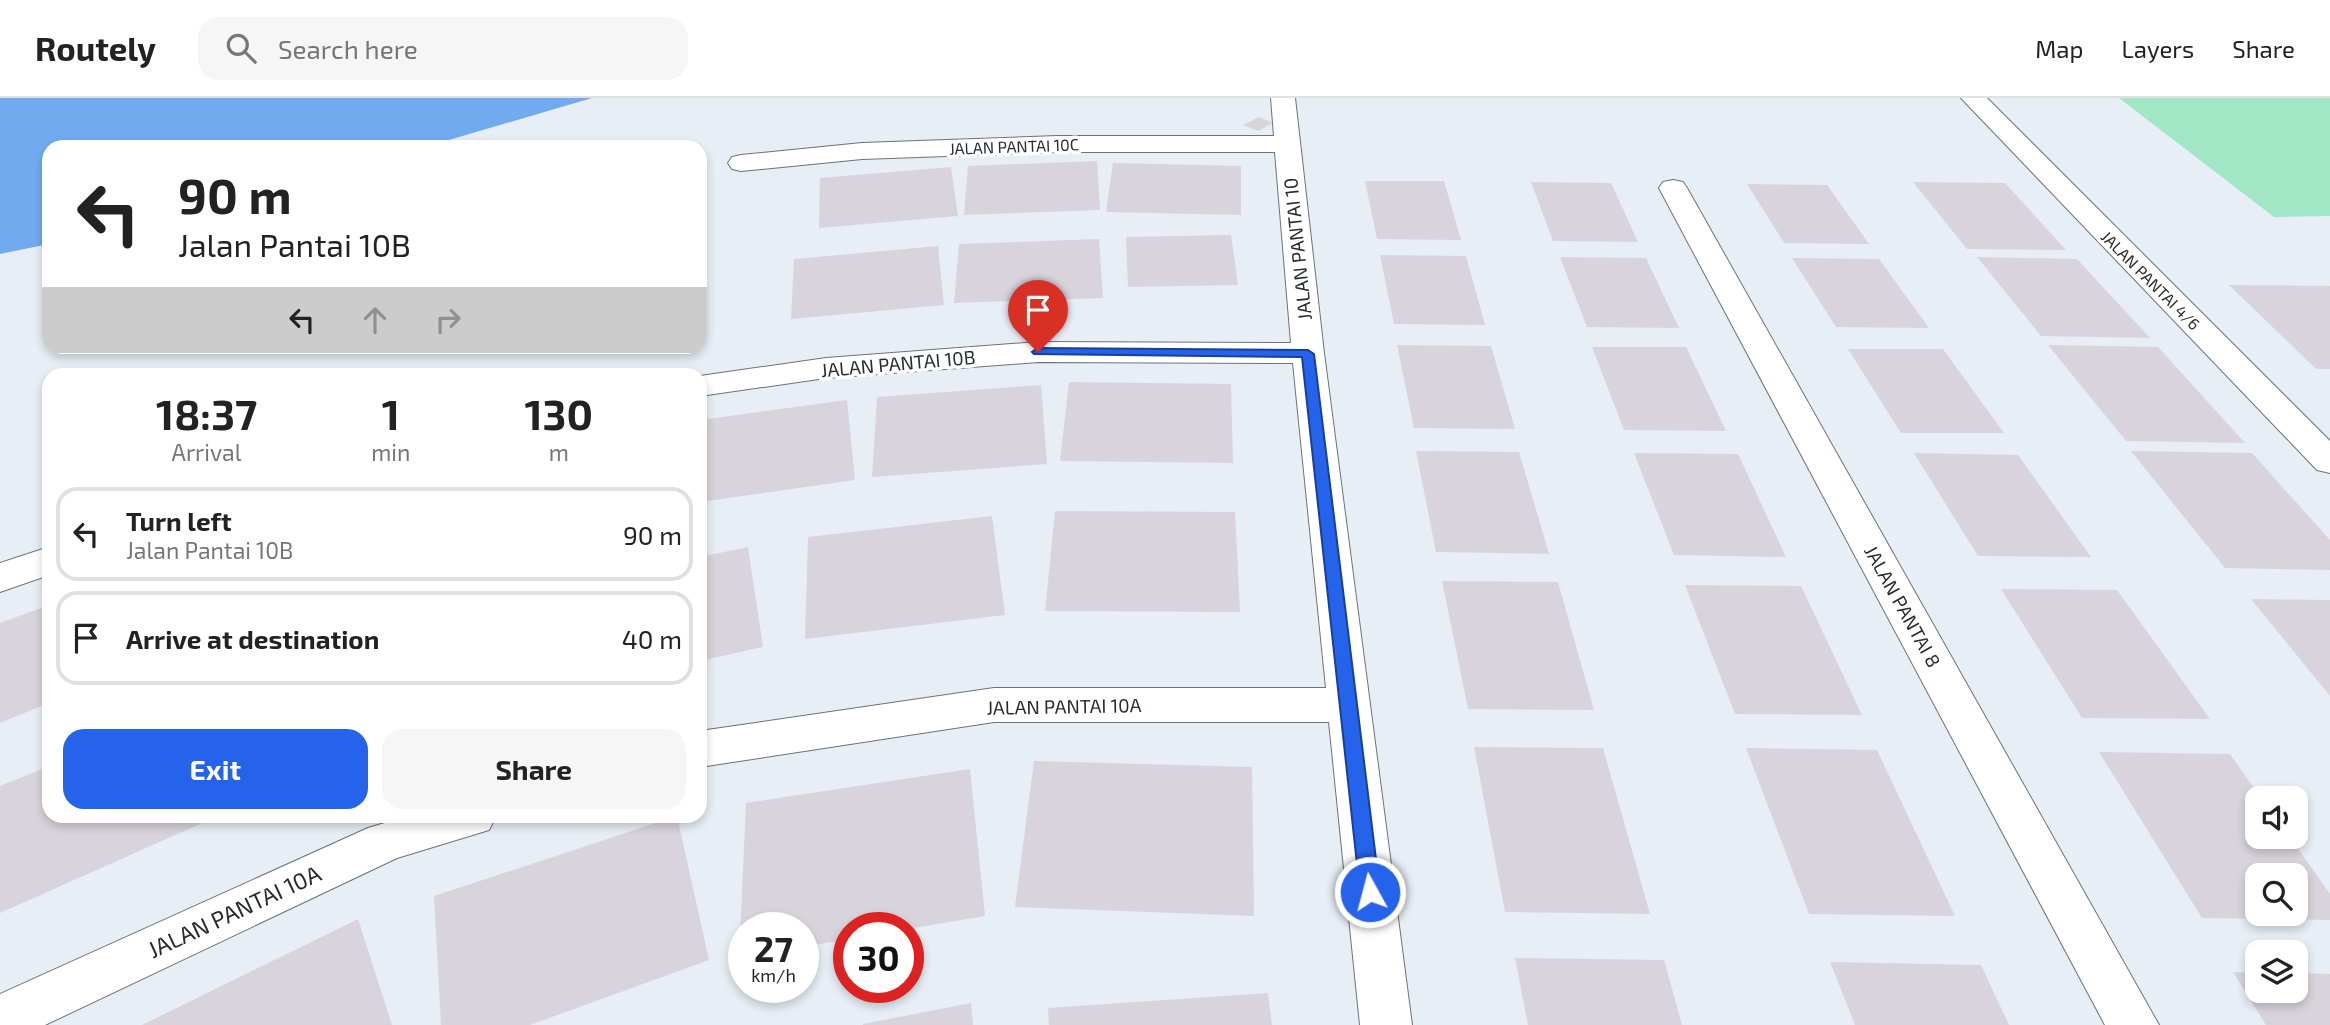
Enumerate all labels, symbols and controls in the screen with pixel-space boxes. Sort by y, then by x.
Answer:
search box [198,17,688,80]
text: Routely [35,28,156,68]
icon: search [222,29,260,67]
text: Search here [278,33,418,64]
text: Map [2035,34,2083,63]
text: Layers [2121,34,2194,63]
text: Share [2232,34,2295,63]
street label: JALAN PANTAI 10C [949,134,1079,158]
text: 90 m [178,165,292,224]
icon: left [63,168,154,259]
street label: JALAN PANTAI 10 [1278,177,1316,321]
text: Jalan Pantai 10B [178,225,411,263]
street label: JALAN PANTAI 4/6 [2098,227,2204,333]
pin [1008,280,1068,352]
icon: arrive [1019,291,1057,329]
icon: left [283,301,321,339]
icon: ahead [356,301,394,339]
icon: right [429,301,467,339]
street label: JALAN PANTAI 10B [820,345,976,381]
text: 18:37 [156,388,257,438]
text: 1 [382,388,400,438]
text: 130 [524,388,593,438]
text: Arrival [172,438,242,466]
text: min [371,438,410,466]
text: m [549,438,569,466]
text: Turn left [126,505,232,536]
icon: left [67,515,105,553]
text: 90 m [623,519,682,550]
text: Jalan Pantai 10B [126,536,293,564]
street label: JALAN PANTAI 8 [1860,541,1946,671]
icon: arrive [67,619,105,657]
text: Arrive at destination [126,623,379,654]
text: 40 m [622,623,682,654]
street label: JALAN PANTAI 10A [986,693,1142,719]
button: Exit [63,729,368,809]
button: Share [382,729,686,809]
map controls [2245,786,2308,1003]
button: sound [2245,786,2308,849]
position arrow [1333,855,1407,929]
street label: JALAN PANTAI 10A [143,858,326,963]
button: search [2245,863,2308,926]
speed limit sign: 30 [833,912,924,1003]
text: 27 [754,927,793,969]
button: layers [2245,940,2308,1003]
text: km/h [751,964,796,986]

